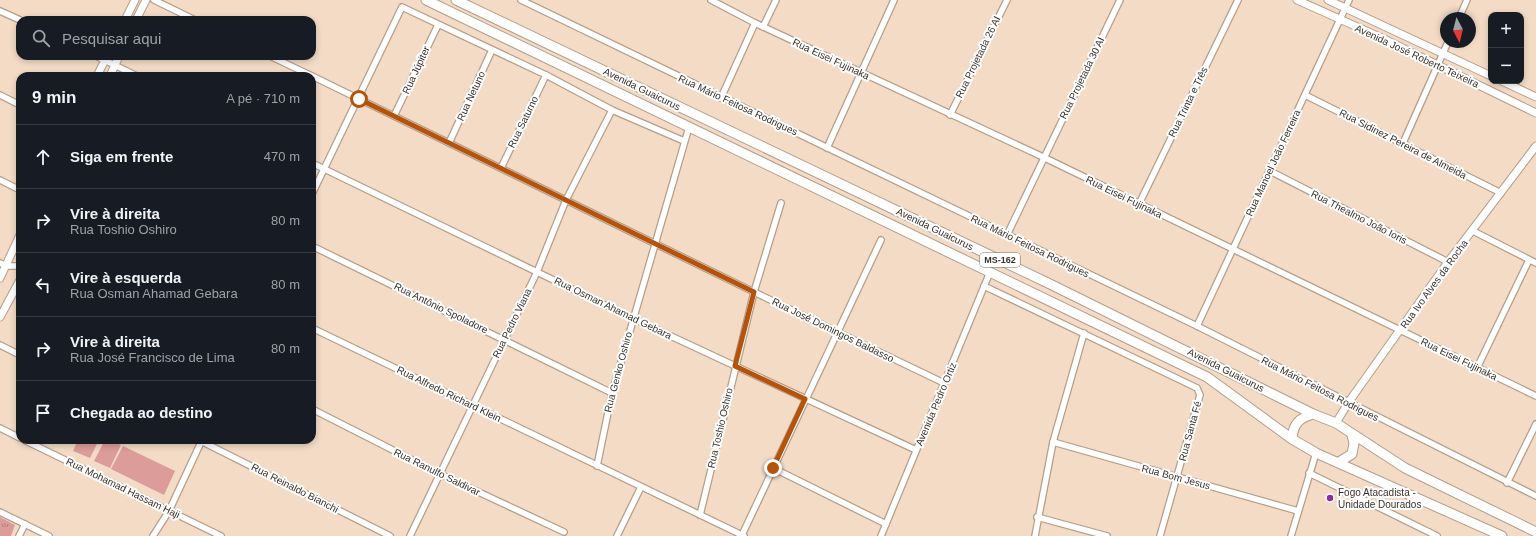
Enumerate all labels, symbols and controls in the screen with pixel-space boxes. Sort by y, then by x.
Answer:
north arrow [1440,12,1476,48]
map controls [1488,12,1524,84]
button: + [1488,12,1524,48]
street label: Rua Projetada 26 AI [953,14,1003,100]
search box [16,16,316,60]
street label: Avenida José Roberto Teixeira [1353,22,1481,90]
icon: search [30,27,52,49]
text: Pesquisar aqui [62,30,161,47]
street label: Rua Projetada 30 AI [1057,35,1107,121]
street label: Rua Eisei Fujinaka [791,36,872,82]
street label: Rua Júpiter [400,44,432,95]
button: − [1488,48,1524,84]
street label: Rua Trinta e Três [1166,65,1210,139]
street label: Avenida Guaicurus [602,66,682,112]
street label: Rua Netuno [455,69,487,123]
street label: Rua Mário Feitosa Rodrigues [677,73,799,137]
text: 9 min [32,88,76,107]
route start [350,90,368,108]
text: A pé · 710 m [226,91,300,106]
street label: Rua Saturno [506,94,540,150]
street label: Rua Sidinez Pereira de Almeida [1338,107,1469,181]
street label: Rua Manoel João Ferreira [1243,108,1303,218]
icon: ahead [32,146,54,168]
text: Siga em frente [70,148,173,165]
text: 470 m [264,149,300,164]
street label: Rua Eisei Fujinaka [1084,174,1164,220]
street label: Rua Thealmo João Ioris [1309,188,1409,246]
text: Vire à direita [70,205,160,222]
street label: Avenida Guaicurus [895,206,975,252]
icon: right [32,210,54,232]
text: 80 m [271,213,300,228]
street label: Rua Mário Feitosa Rodrigues [969,213,1091,279]
text: Rua Toshio Oshiro [70,222,177,237]
street label: Rua Ivo Alves da Rocha [1398,237,1470,330]
road number: MS-162 [980,253,1020,267]
text: Vire à esquerda [70,269,181,286]
icon: left [32,274,54,296]
street label: Rua Osman Ahamad Gebara [553,275,674,341]
text: 80 m [271,277,300,292]
street label: Rua Antônio Spoladore [392,281,490,336]
text: Rua Osman Ahamad Gebara [70,286,238,301]
street label: Rua Pedro Viana [490,286,534,360]
street label: Rua José Domingos Baldasso [770,296,896,364]
street label: Rua Genko Oshiro [602,330,634,413]
text: Vire à direita [70,333,160,350]
street label: Rua Eisei Fujinaka [1419,336,1499,382]
icon: right [32,338,54,360]
text: 80 m [271,341,300,356]
street label: Avenida Guaicurus [1186,346,1266,394]
text: Rua José Francisco de Lima [70,350,235,365]
street label: Rua Mário Feitosa Rodrigues [1260,355,1380,423]
street label: Avenida Pedro Ortiz [913,361,959,447]
street label: Rua Alfredo Richard Klein [395,364,503,424]
street label: Rua Toshio Oshiro [705,386,735,469]
street label: Rua Santa Fé [1177,399,1203,462]
icon: arrive [32,402,54,424]
text: Chegada ao destino [70,404,213,421]
street label: Rua Ranulfo Saldivar [392,446,482,498]
street label: Rua Mohamad Hassam Haji [64,456,182,520]
route end [764,459,782,477]
street label: Rua Reinaldo Bianchi [250,461,340,515]
street label: Rua Bom Jesus [1140,463,1212,491]
place label: Fogo Atacadista - Unidade Dourados [1338,487,1421,510]
marker: Fogo Atacadista - Unidade Dourados [1325,493,1335,503]

